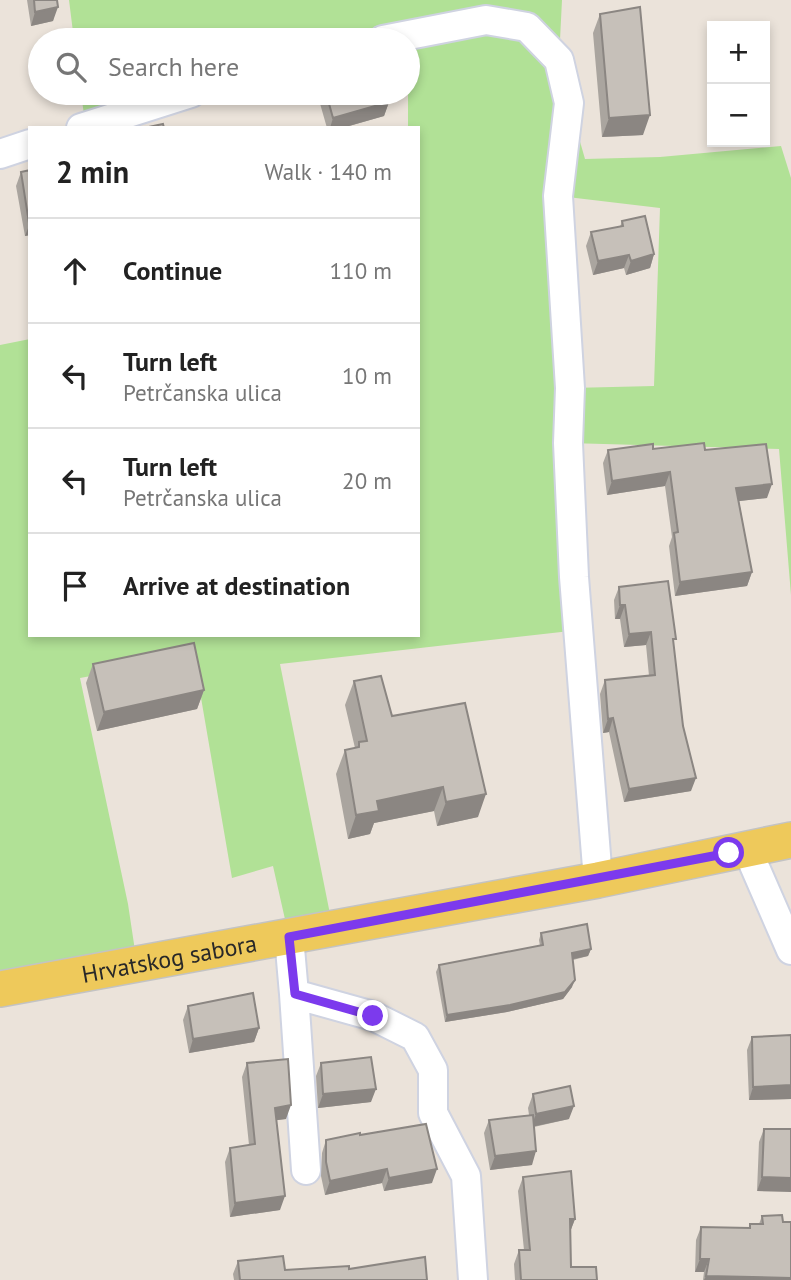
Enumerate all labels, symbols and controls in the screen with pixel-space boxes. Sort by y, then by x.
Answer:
map controls [707,21,770,147]
button: + [707,21,770,84]
search box [28,28,420,105]
icon: search [52,48,90,86]
text: Search here [108,50,239,83]
button: − [707,84,770,147]
text: 2 min [56,152,129,191]
text: Walk · 140 m [265,157,392,186]
icon: ahead [56,252,94,290]
text: Continue [123,254,222,287]
text: 110 m [330,256,392,285]
text: Turn left [123,345,217,378]
icon: left [56,357,94,395]
text: 10 m [342,361,392,390]
text: Petrčanska ulica [123,378,282,407]
text: Turn left [123,450,217,483]
icon: left [56,462,94,500]
text: 20 m [342,466,392,495]
text: Petrčanska ulica [123,483,282,512]
icon: arrive [56,567,94,605]
text: Arrive at destination [123,569,350,602]
route start [713,837,744,868]
street label: Hrvatskog sabora [79,927,259,989]
route end [357,1000,388,1031]

